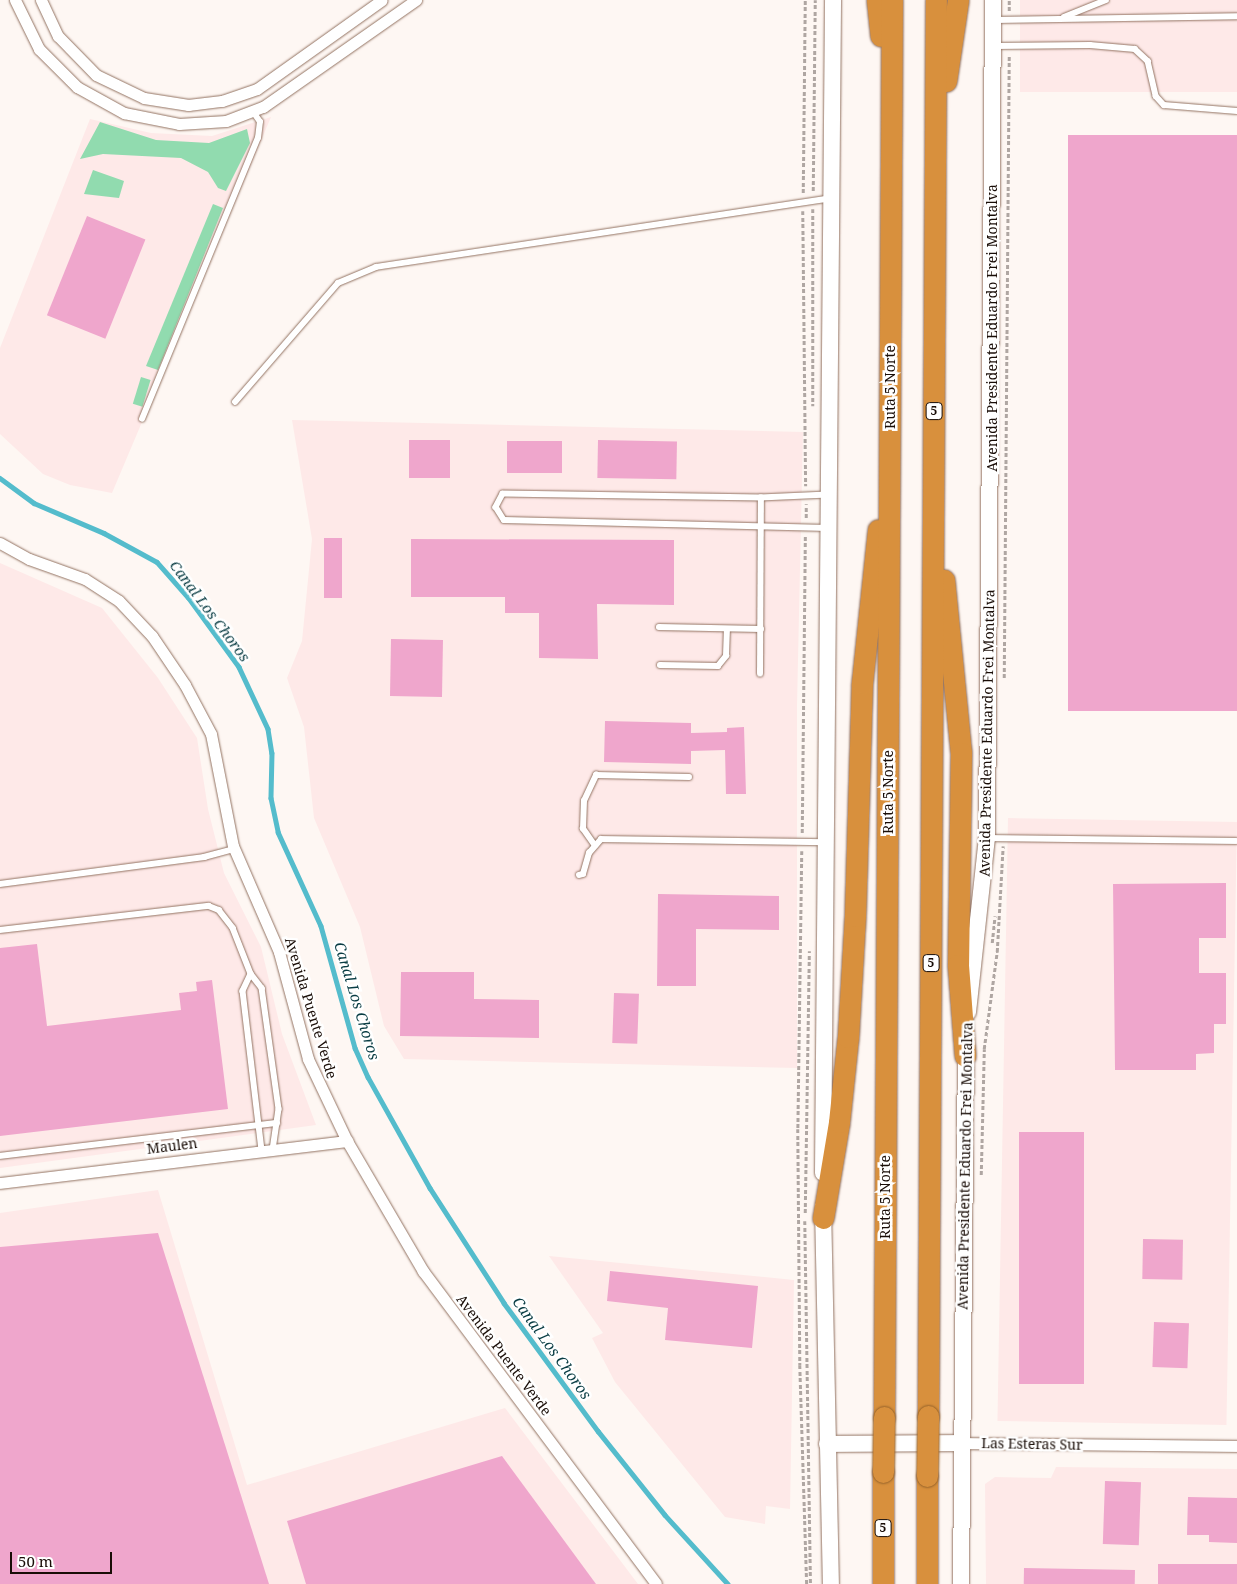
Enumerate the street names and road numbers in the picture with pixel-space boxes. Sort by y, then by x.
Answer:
street label: Avenida Presidente Eduardo Frei Montalva [984,184,1000,472]
street label: Ruta 5 Norte [882,345,898,429]
road number: 5 [925,402,943,421]
street label: Avenida Presidente Eduardo Frei Montalva [976,589,998,877]
street label: Ruta 5 Norte [880,750,896,834]
street label: Avenida Puente Verde [281,935,341,1081]
road number: 5 [922,954,940,972]
street label: Avenida Presidente Eduardo Frei Montalva [954,1022,976,1310]
street label: Maulen [146,1135,198,1157]
street label: Ruta 5 Norte [877,1155,893,1239]
street label: Avenida Puente Verde [453,1291,555,1419]
street label: Las Esteras Sur [981,1435,1083,1453]
road number: 5 [874,1519,892,1538]

